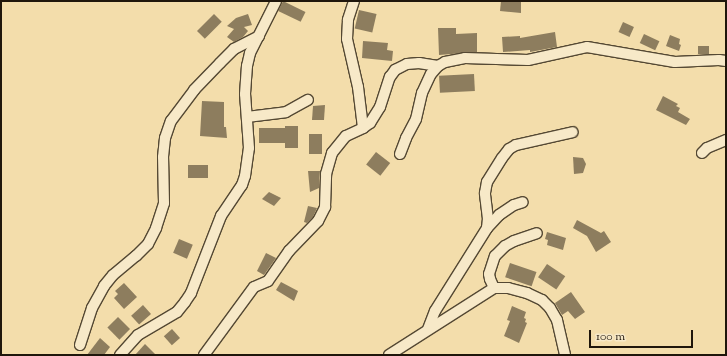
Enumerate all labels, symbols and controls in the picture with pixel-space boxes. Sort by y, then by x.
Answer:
scale bar [591,322,695,348]
text: 100 m [596,328,625,346]

